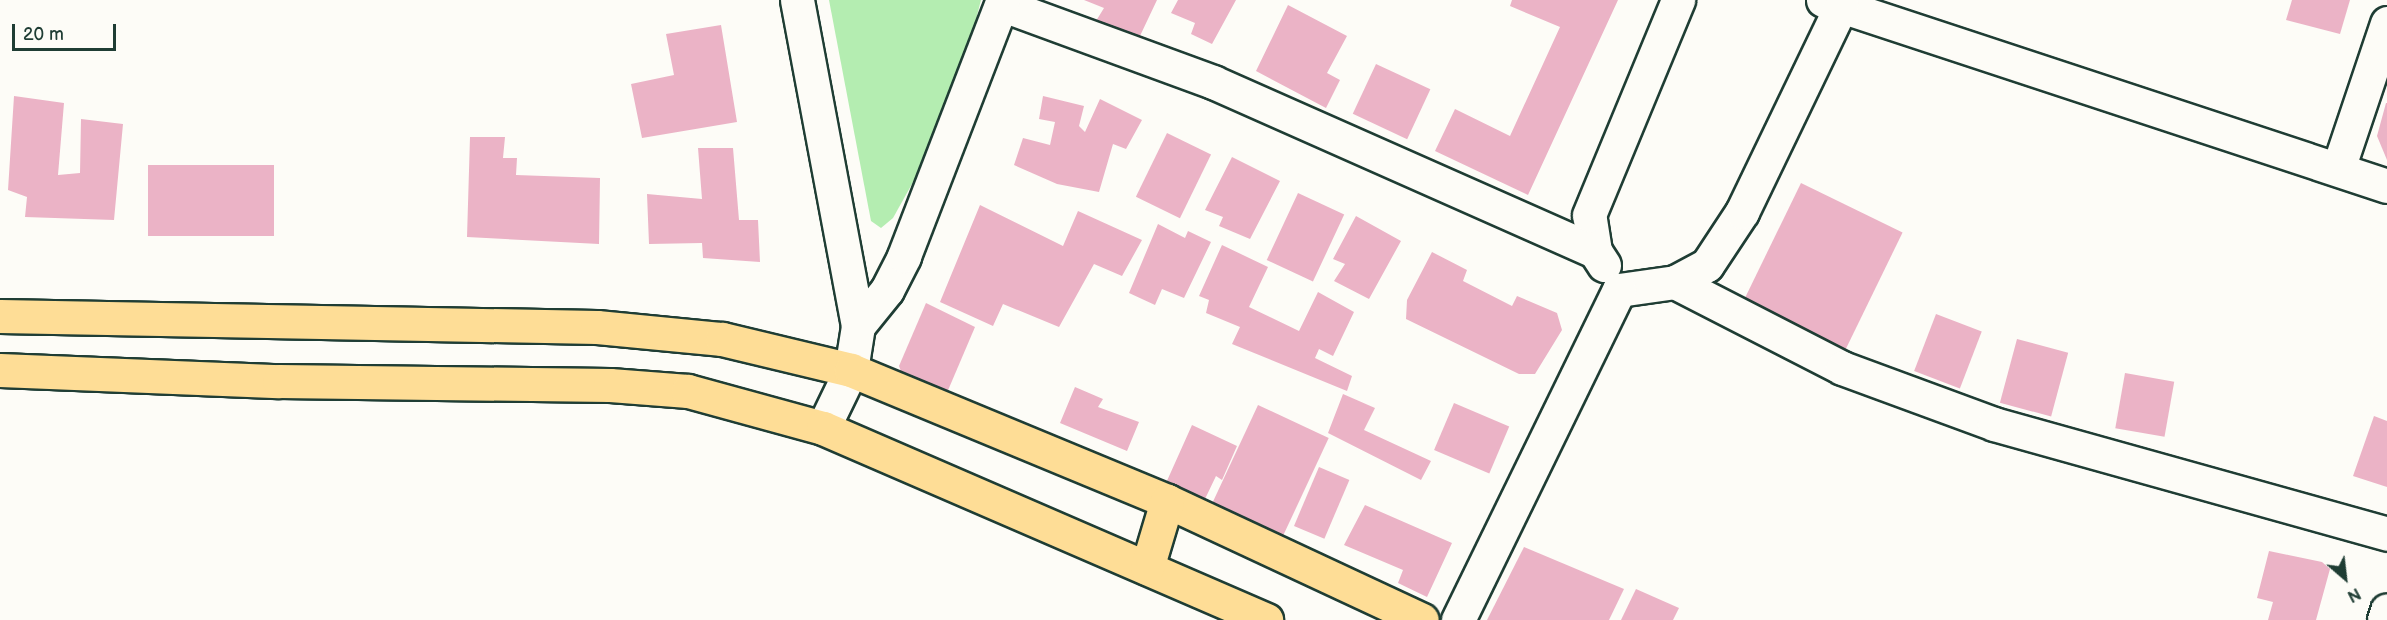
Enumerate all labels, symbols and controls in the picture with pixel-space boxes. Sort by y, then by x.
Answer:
scale bar [15,12,118,50]
text: 20 m [23,24,64,45]
north arrow [2315,548,2375,608]
text: N [2344,583,2363,606]

